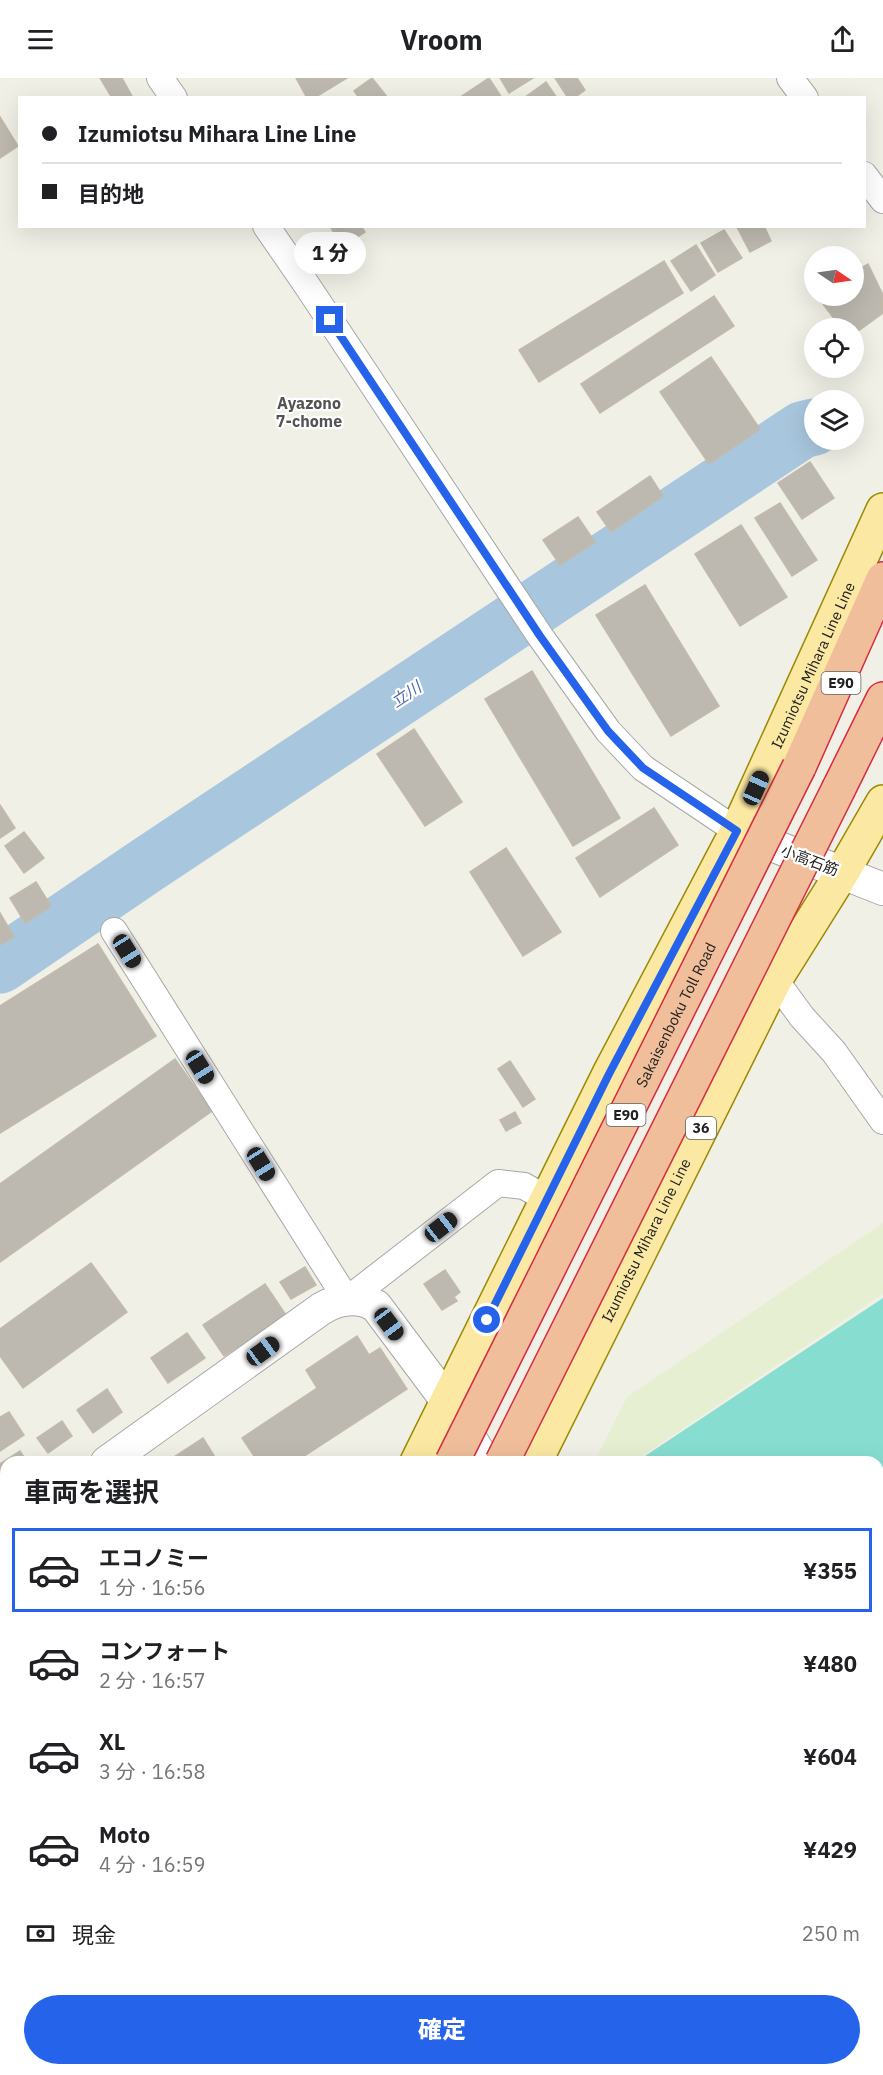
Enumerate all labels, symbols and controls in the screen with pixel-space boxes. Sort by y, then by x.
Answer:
text: Vroom [400,22,483,57]
icon: menu [24,23,57,56]
icon: share [826,23,859,56]
text: Izumiotsu Mihara Line Line [78,119,356,148]
text: 目的地 [78,179,144,208]
callout: 1 分 [294,233,366,275]
text: 1 分 [312,239,348,266]
north arrow [804,246,864,306]
map controls [804,246,864,450]
route end [316,306,343,333]
button: locate [804,318,864,378]
button: layers [804,390,864,450]
district label: Ayazono 7-chome [276,393,342,431]
street label: Izumiotsu Mihara Line Line [766,579,859,751]
road number: E90 [822,672,860,694]
water label: 立川 [387,676,427,711]
car [740,768,772,808]
street label: 小高石筋 [779,840,841,880]
car [110,931,144,971]
street label: Sakaisenboku Toll Road [631,939,719,1090]
car [183,1047,217,1087]
road number: E90 [606,1104,646,1126]
road number: 36 [686,1117,716,1139]
car [244,1144,278,1184]
street label: Izumiotsu Mihara Line Line [597,1155,694,1325]
car [421,1209,461,1245]
car [371,1304,407,1344]
route start [473,1306,500,1333]
car [243,1333,283,1369]
text: 車両を選択 [24,1474,159,1509]
icon: car [27,1543,81,1597]
text: エコノミー [99,1543,209,1572]
text: ¥355 [803,1556,857,1585]
text: 1 分 · 16:56 [99,1574,206,1601]
icon: car [27,1636,81,1690]
text: コンフォート [99,1636,230,1665]
text: ¥480 [803,1649,857,1678]
text: 2 分 · 16:57 [99,1667,206,1694]
text: XL [99,1727,125,1756]
icon: car [27,1729,81,1783]
text: ¥604 [803,1742,857,1771]
text: 3 分 · 16:58 [99,1758,206,1785]
text: Moto [99,1820,150,1849]
icon: car [27,1822,81,1876]
text: ¥429 [803,1835,857,1864]
text: 4 分 · 16:59 [99,1851,206,1878]
icon: cash [24,1917,57,1950]
text: 現金 [72,1920,116,1949]
text: 250 m [802,1920,860,1947]
button: 確定 [24,1995,860,2064]

